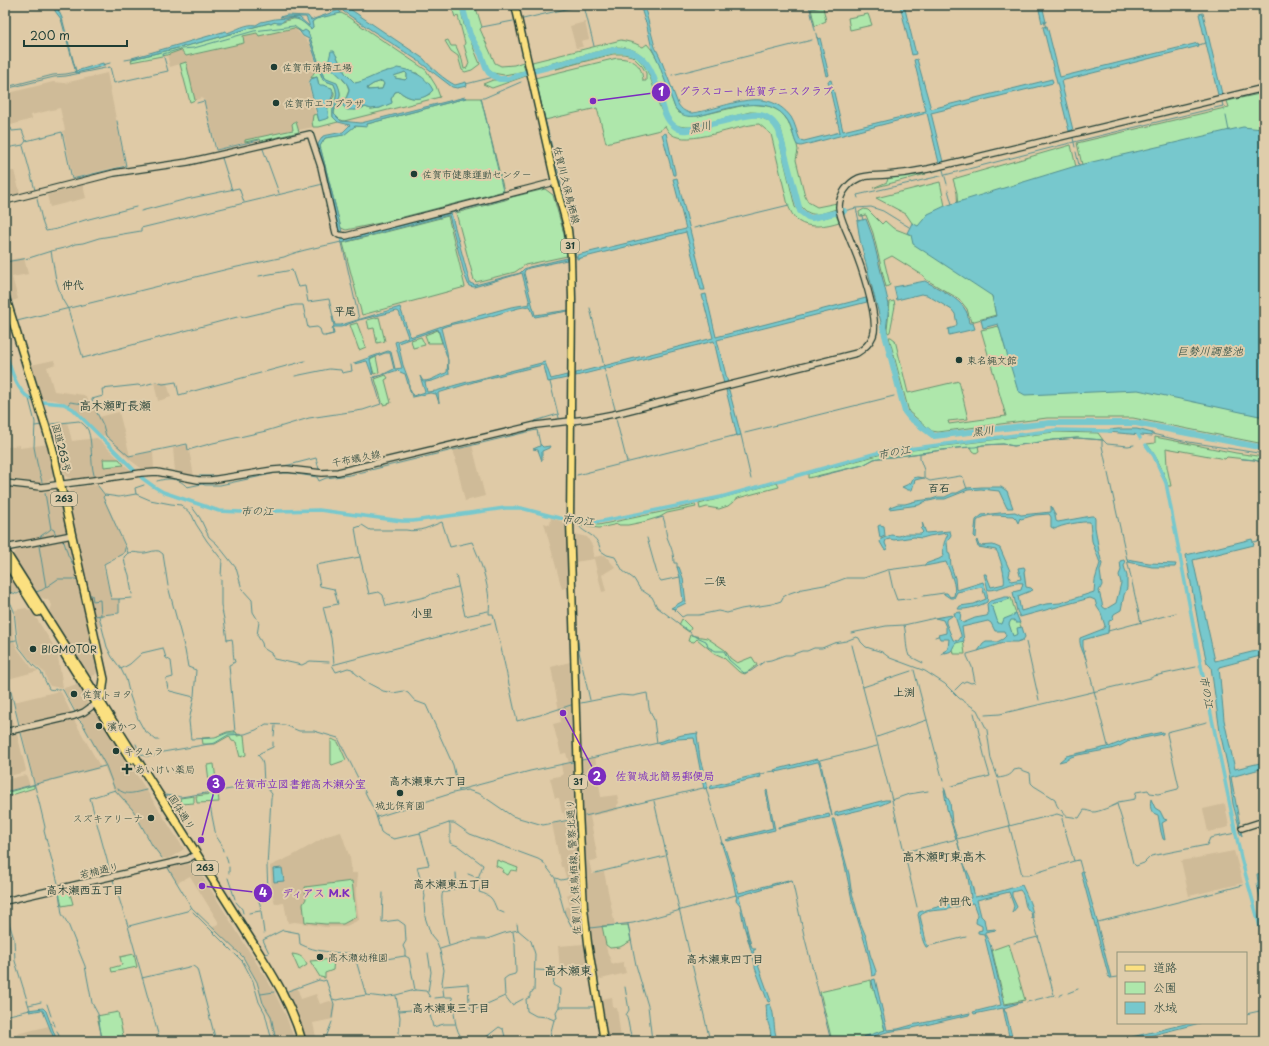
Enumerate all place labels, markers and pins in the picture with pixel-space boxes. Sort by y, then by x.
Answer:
place label: 佐賀市清掃工場 [282,59,352,74]
marker: 佐賀市清掃工場 [269,62,279,72]
callout: グラスコート佐賀テニスクラブ [651,80,841,103]
place label: 佐賀市エコプラザ [284,95,364,110]
marker: 佐賀市エコプラザ [271,98,281,108]
place label: 佐賀市健康運動センター [422,166,532,181]
marker: 佐賀市健康運動センター [409,169,419,179]
place label: 東名縄文館 [967,352,1017,367]
marker: 東名縄文館 [954,355,964,365]
place label: BIGMOTOR [41,641,97,656]
marker: BIGMOTOR [28,644,38,654]
place label: 佐賀トヨタ [82,686,132,701]
marker: 佐賀トヨタ [69,689,79,699]
place label: 濱かつ [107,718,137,733]
marker: 濱かつ [94,721,104,731]
place label: キタムラ [124,743,164,758]
marker: キタムラ [111,746,121,756]
place label: あいけい薬局 [135,761,195,776]
marker: あいけい薬局 [122,764,132,774]
callout: 佐賀城北簡易郵便局 [587,765,722,788]
callout: 佐賀市立図書館高木瀬分室 [206,773,374,796]
marker: 城北保育園 [395,788,405,798]
place label: 城北保育園 [375,797,425,812]
place label: スズキアリーナ [73,810,143,825]
marker: スズキアリーナ [146,813,156,823]
callout: ディアス M.K [253,881,358,904]
place label: 高木瀬幼稚園 [328,949,388,964]
marker: 高木瀬幼稚園 [315,952,325,962]

